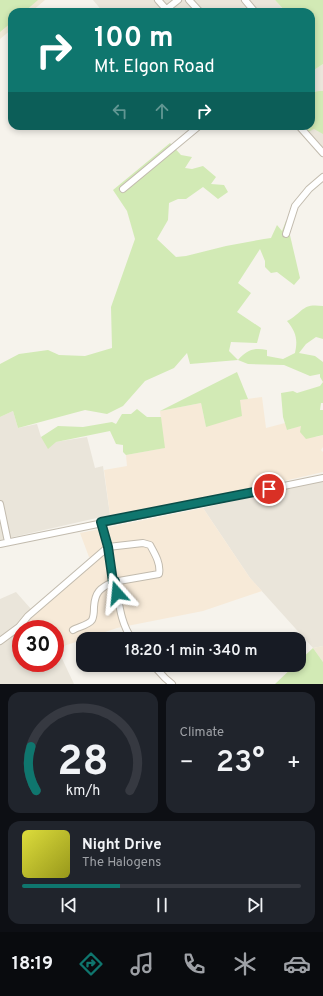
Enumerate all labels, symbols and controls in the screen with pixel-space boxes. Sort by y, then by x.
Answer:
text: 100 m [94,21,174,57]
icon: right [28,24,80,76]
text: Mt. Elgon Road [94,56,215,79]
icon: left [109,100,131,122]
icon: ahead [151,100,173,122]
icon: right [193,100,215,122]
pin [252,472,286,506]
icon: arrive [258,478,280,500]
position arrow [96,572,138,614]
speed limit sign: 30 [12,620,64,672]
text: 18:20 · 1 min · 340 m [125,642,257,661]
text: Climate [180,725,224,741]
text: 28 [57,736,109,789]
text: 23° [216,745,265,782]
text: − [180,750,194,777]
text: + [287,750,301,777]
text: km/h [65,781,100,799]
text: Night Drive [82,836,162,855]
text: The Halogens [82,855,161,871]
icon: previous [58,894,80,916]
icon: pause [151,894,173,916]
icon: next [244,894,266,916]
icon: directions [77,950,105,978]
icon: music [128,950,156,978]
icon: phone [180,950,208,978]
icon: climate [231,950,259,978]
icon: car [283,950,311,978]
text: 18:19 [12,953,53,976]

